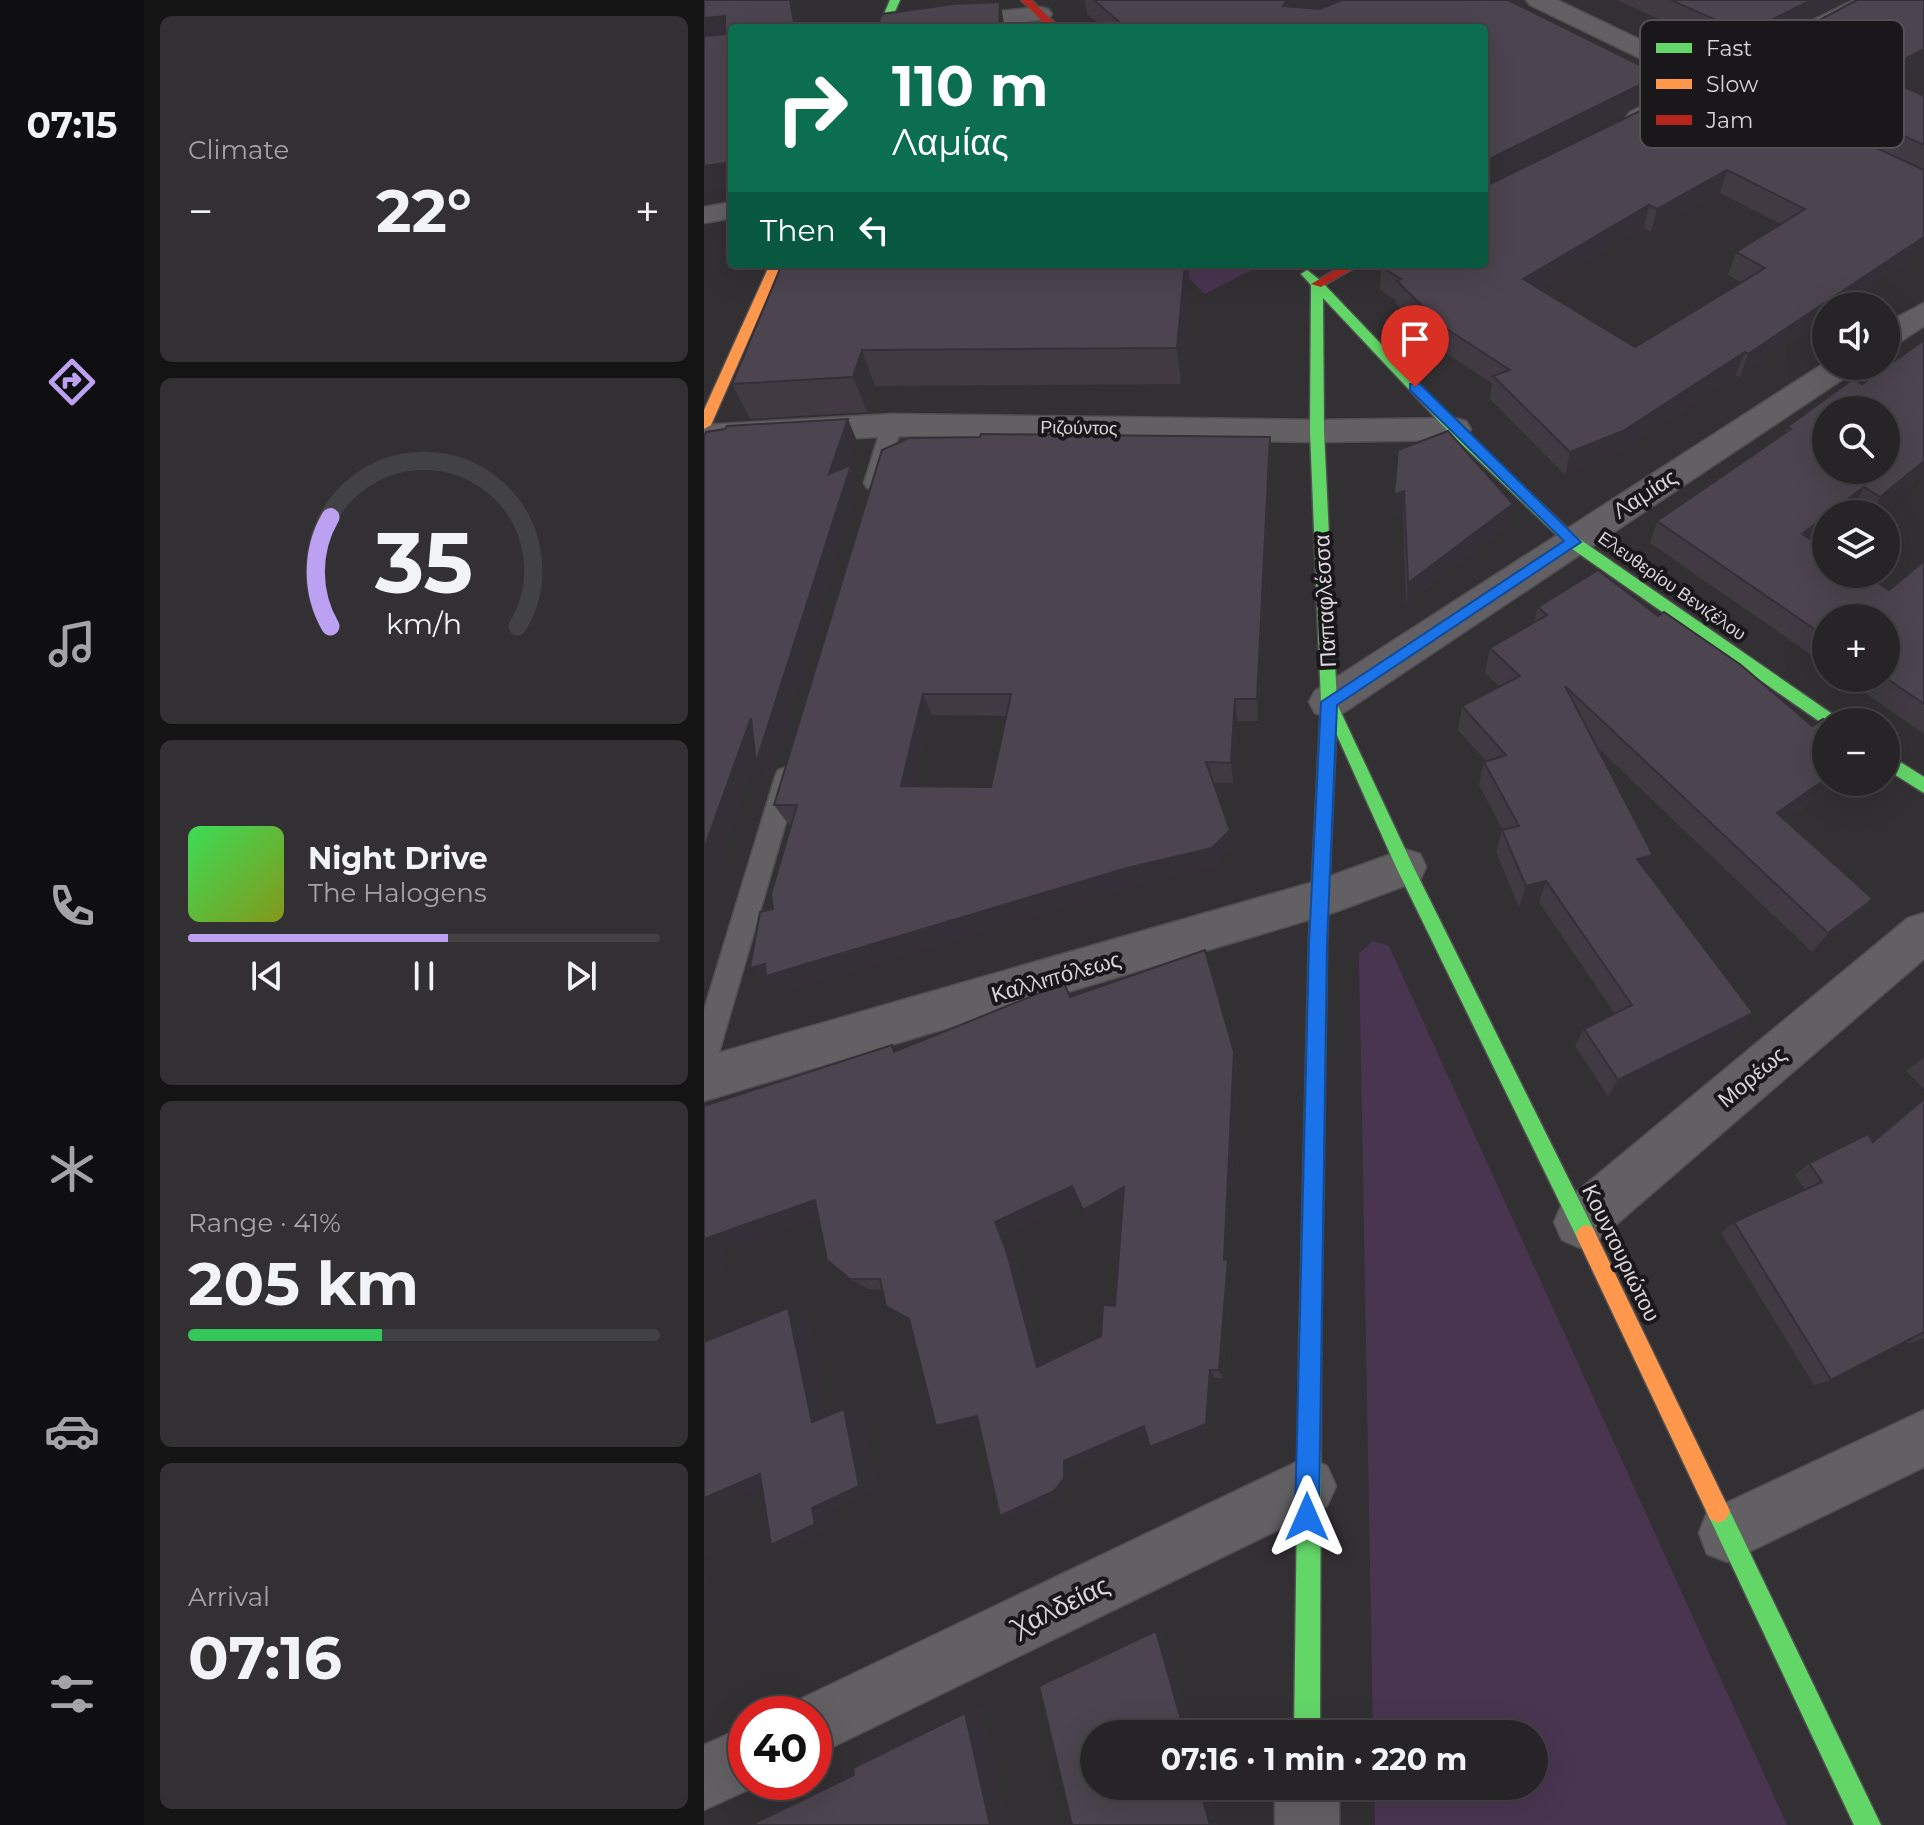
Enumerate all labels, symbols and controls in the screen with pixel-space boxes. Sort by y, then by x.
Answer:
legend [1640,20,1904,148]
text: Fast [1706,35,1752,62]
text: 110 m [892,52,1049,120]
icon: right [760,56,864,160]
text: Slow [1706,71,1759,98]
text: 07:15 [27,103,117,147]
text: Jam [1705,107,1753,134]
text: Λαμίας [892,120,1009,164]
text: Climate [188,134,289,166]
text: 22° [376,174,472,247]
text: − [188,184,213,238]
text: + [635,184,660,238]
icon: left [852,208,896,252]
text: Then [760,212,836,249]
map controls [1812,292,1900,796]
button: sound [1812,292,1900,380]
pin [1381,305,1449,387]
icon: arrive [1393,317,1437,361]
icon: directions [44,354,100,410]
button: search [1812,396,1900,484]
street label: Ριζούντος [1040,416,1118,440]
street label: Λαμίας [1608,463,1682,525]
button: layers [1812,500,1900,588]
text: 35 [374,511,473,613]
street label: Ελευθερίου Βενιζέλου [1594,527,1750,645]
street label: Παπαφλέσσα [1308,534,1342,668]
button: + [1812,604,1900,692]
text: km/h [386,606,462,641]
icon: music [44,616,100,672]
button: − [1812,708,1900,796]
text: Night Drive [308,840,488,877]
text: The Halogens [308,877,487,909]
icon: phone [44,878,100,934]
street label: Καλλιπόλεως [988,946,1124,1008]
icon: previous [245,954,289,998]
icon: pause [402,954,446,998]
icon: next [559,954,603,998]
street label: Μορέως [1712,1041,1792,1113]
icon: climate [44,1141,100,1197]
street label: Κουντουριώτου [1576,1180,1666,1326]
text: Range · 41% [188,1207,341,1239]
text: 205 km [188,1247,419,1320]
icon: car [44,1403,100,1459]
position arrow [1265,1475,1349,1559]
street label: Χαλδείας [1005,1569,1114,1644]
text: Arrival [188,1581,270,1613]
text: 07:16 [188,1621,342,1694]
icon: filters [44,1666,100,1722]
speed limit sign: 40 [728,1696,832,1800]
text: 07:16 · 1 min · 220 m [1161,1741,1467,1778]

